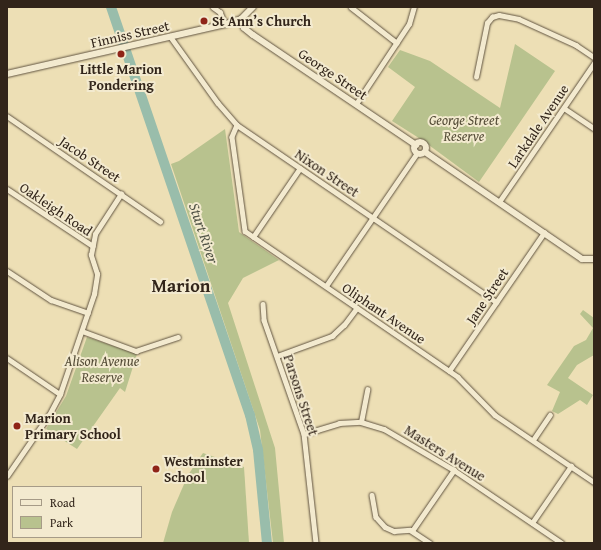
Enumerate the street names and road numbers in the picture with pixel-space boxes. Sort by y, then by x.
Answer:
street label: Finniss Street [89,17,171,51]
street label: George Street [295,45,371,103]
street label: Larkdale Avenue [504,81,572,171]
street label: Jacob Street [56,132,124,186]
street label: Nixon Street [292,146,362,200]
street label: Oakleigh Road [17,179,95,239]
street label: Jane Street [462,265,512,327]
street label: Oliphant Avenue [339,279,429,347]
street label: Parsons Street [280,352,322,438]
street label: Masters Avenue [401,421,489,485]

